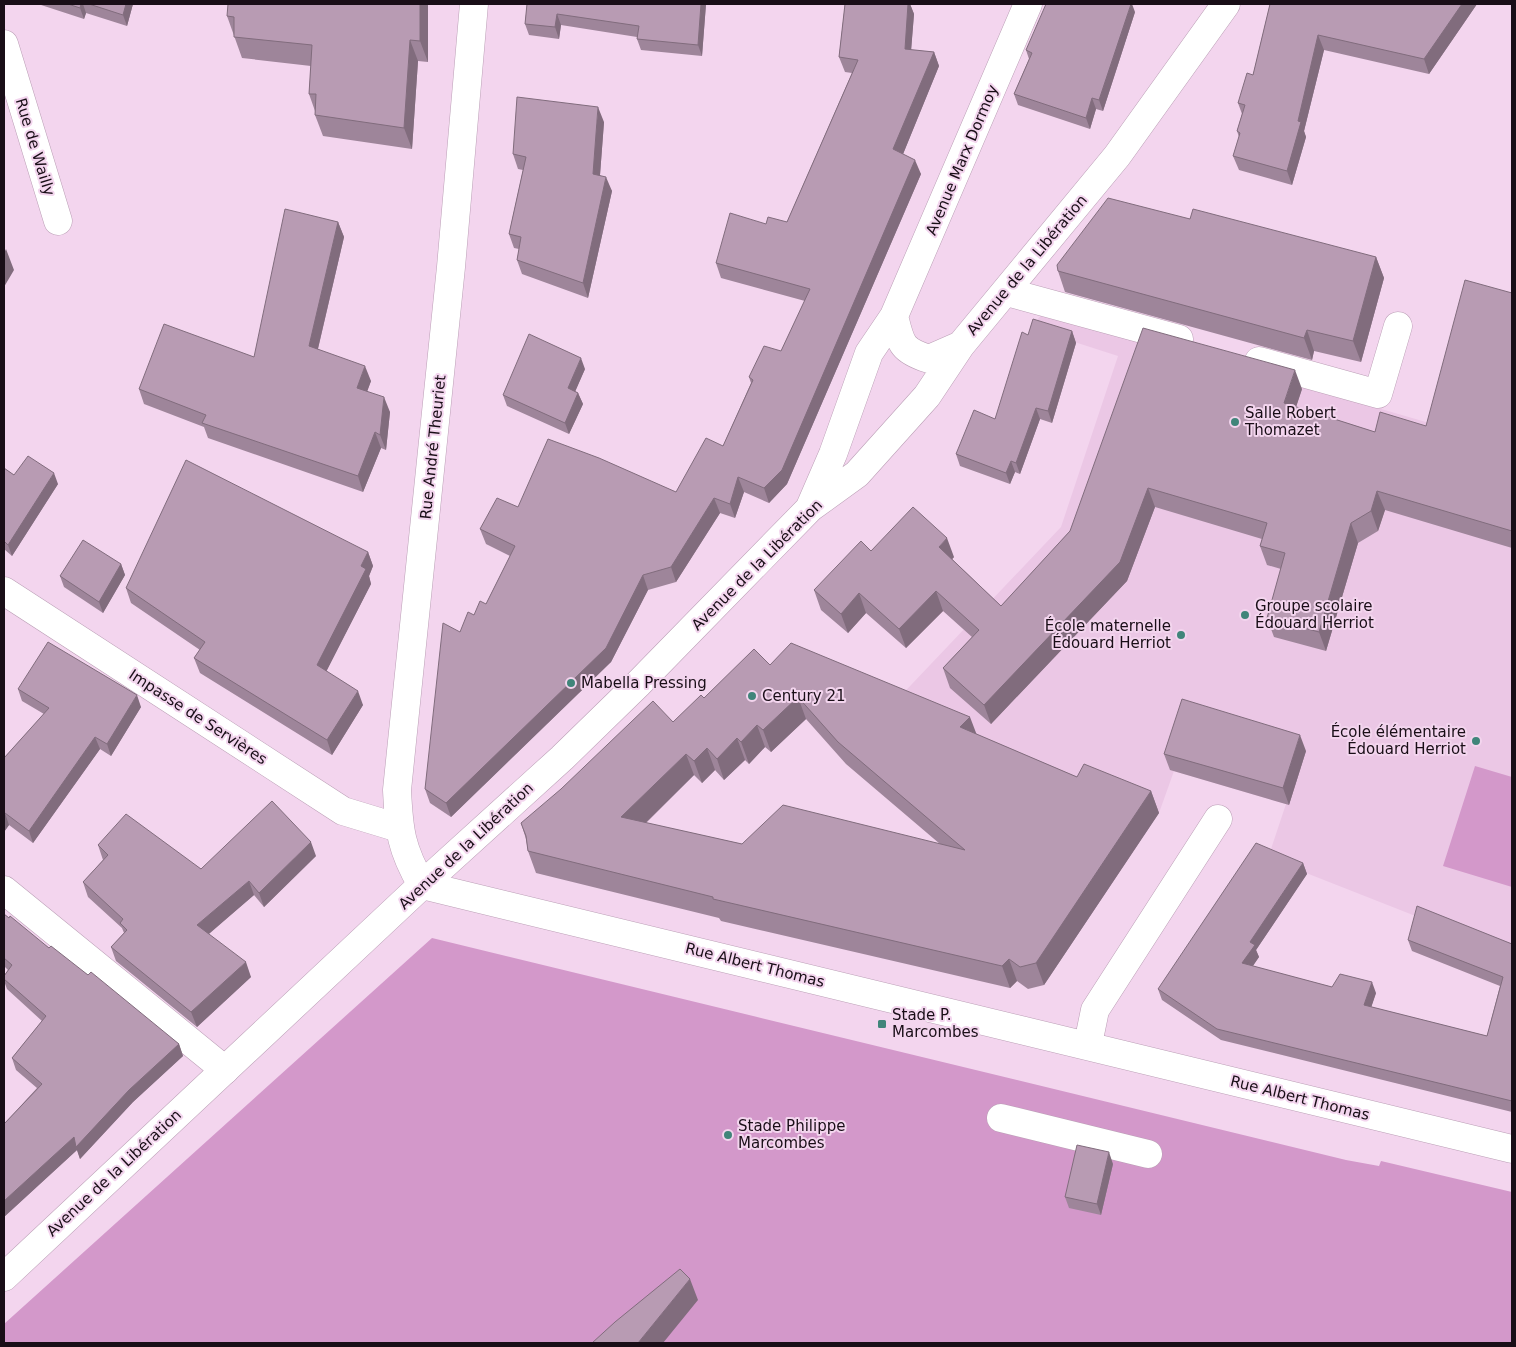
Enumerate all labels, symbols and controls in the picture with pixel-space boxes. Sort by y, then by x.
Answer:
street label: Avenue Marx Dormoy [922,82,1002,238]
street label: Rue de Wailly [12,96,58,198]
street label: Avenue de la Libération [963,191,1091,339]
street label: Rue André Theuriet [416,374,450,520]
place label: Salle Robert Thomazet [1244,404,1336,439]
marker: Salle Robert Thomazet [1229,416,1241,428]
street label: Avenue de la Libération [688,496,826,634]
place label: Groupe scolaire Édouard Herriot [1255,597,1374,632]
marker: Groupe scolaire Édouard Herriot [1239,609,1251,621]
place label: École maternelle Édouard Herriot [1045,616,1171,652]
marker: École maternelle Édouard Herriot [1175,629,1187,641]
street label: Impasse de Servières [126,666,271,768]
place label: Mabella Pressing [581,674,707,692]
marker: Mabella Pressing [565,677,577,689]
place label: Century 21 [762,687,846,705]
marker: Century 21 [746,690,758,702]
place label: École élémentaire Édouard Herriot [1331,722,1466,758]
marker: École élémentaire Édouard Herriot [1470,735,1482,747]
street label: Avenue de la Libération [395,779,537,913]
street label: Rue Albert Thomas [684,939,827,991]
place label: Stade P. Marcombes [892,1006,979,1041]
marker: Stade P. Marcombes [876,1018,888,1030]
street label: Rue Albert Thomas [1229,1072,1372,1124]
street label: Avenue de la Libération [43,1106,185,1240]
place label: Stade Philippe Marcombes [738,1117,845,1152]
marker: Stade Philippe Marcombes [722,1129,734,1141]

